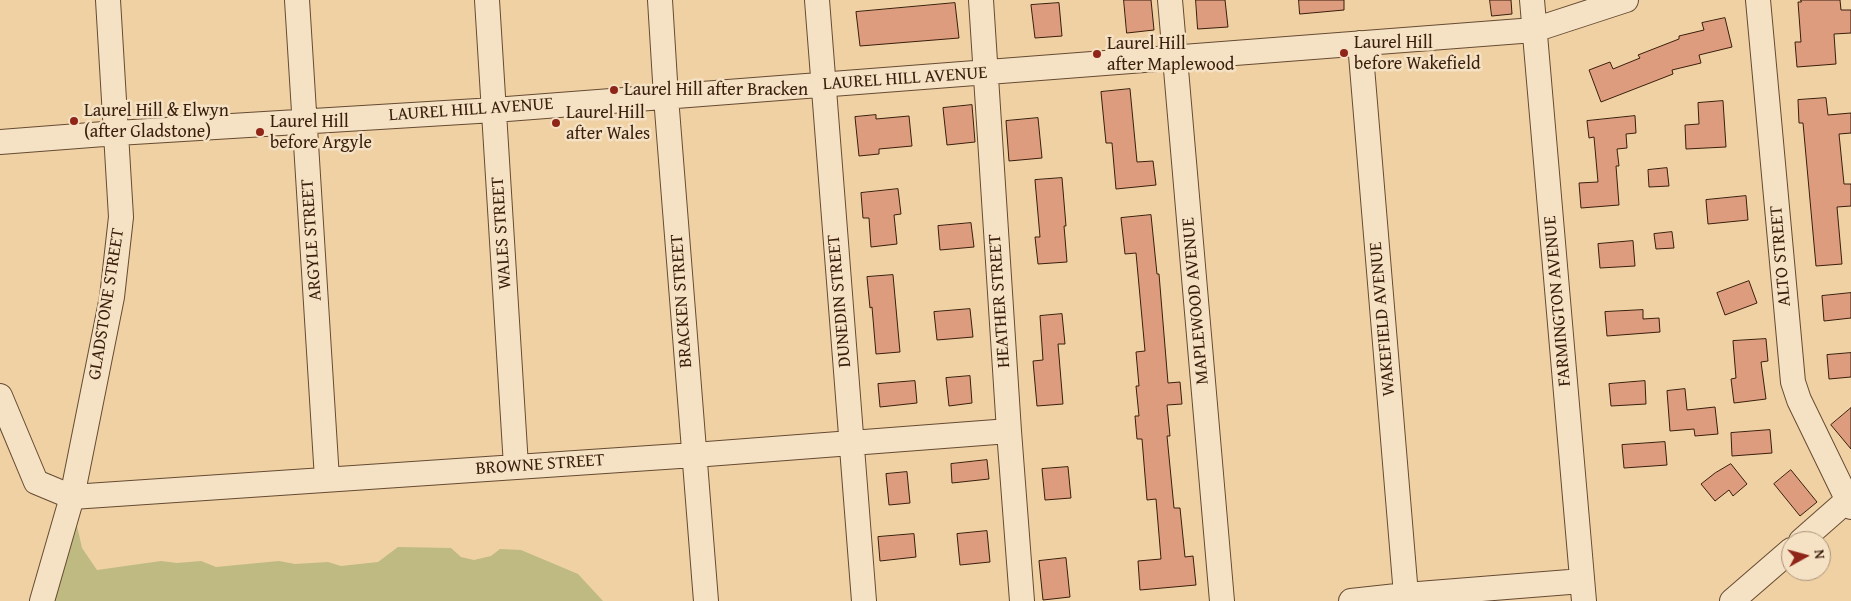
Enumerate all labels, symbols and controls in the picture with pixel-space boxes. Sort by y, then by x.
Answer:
place label: Laurel Hill before Wakefield [1354,32,1481,74]
place label: Laurel Hill after Maplewood [1107,33,1234,76]
marker: Laurel Hill before Wakefield [1338,47,1350,59]
marker: Laurel Hill after Maplewood [1091,48,1103,60]
street label: LAUREL HILL AVENUE [822,62,988,96]
place label: Laurel Hill after Bracken [624,79,808,101]
marker: Laurel Hill after Bracken [608,84,620,96]
street label: LAUREL HILL AVENUE [388,93,554,127]
place label: Laurel Hill & Elwyn (after Gladstone) [84,100,229,142]
place label: Laurel Hill after Wales [566,102,650,144]
place label: Laurel Hill before Argyle [270,111,372,154]
marker: Laurel Hill & Elwyn (after Gladstone) [68,115,80,127]
marker: Laurel Hill after Wales [550,117,562,129]
marker: Laurel Hill before Argyle [254,126,266,138]
street label: WALES STREET [487,176,517,290]
street label: ARGYLE STREET [297,178,327,302]
street label: ALTO STREET [1766,205,1796,307]
street label: FARMINGTON AVENUE [1540,215,1576,387]
street label: MAPLEWOOD AVENUE [1178,216,1214,386]
street label: GLADSTONE STREET [84,227,130,381]
street label: BRACKEN STREET [667,233,697,369]
street label: HEATHER STREET [985,233,1015,369]
street label: DUNEDIN STREET [823,234,857,368]
street label: WAKEFIELD AVENUE [1365,241,1401,397]
street label: BROWNE STREET [475,450,605,480]
north arrow [1781,531,1831,581]
text: N [1809,548,1830,560]

